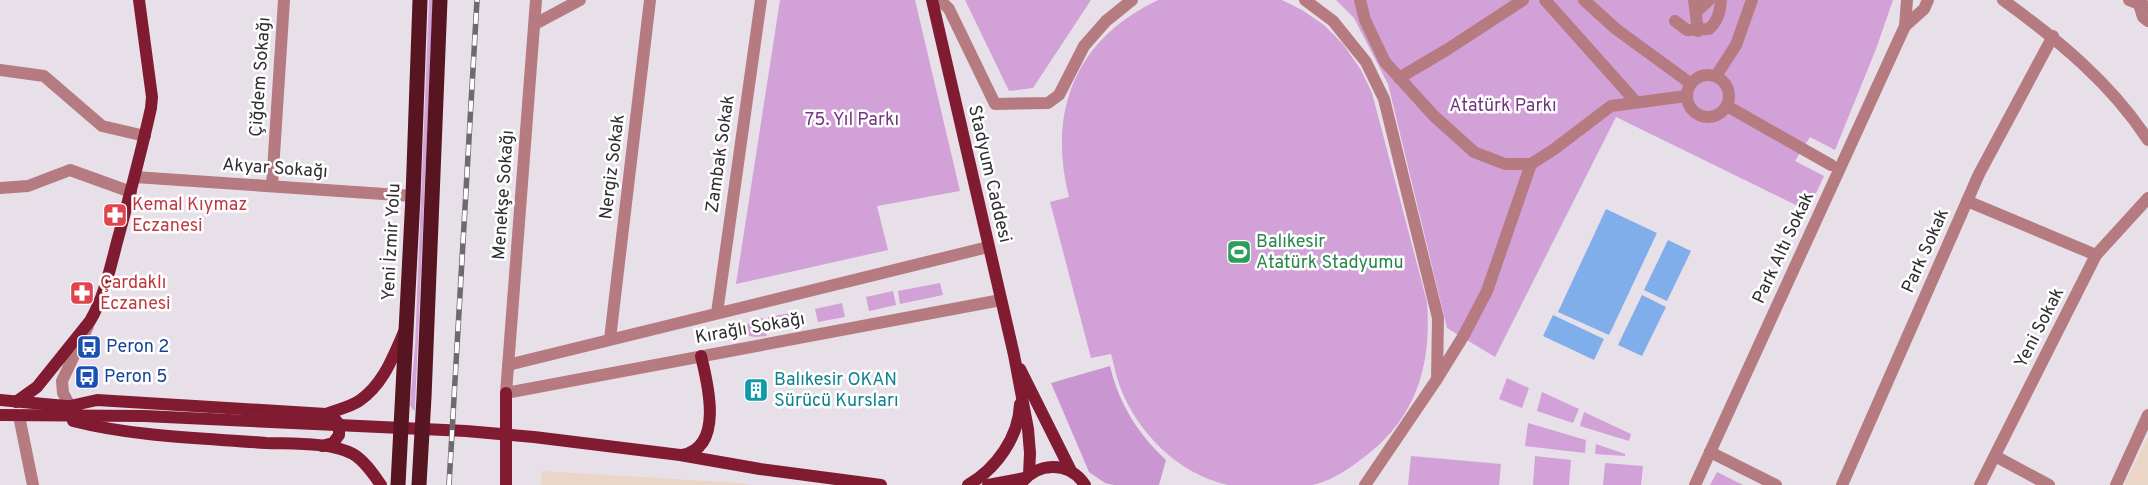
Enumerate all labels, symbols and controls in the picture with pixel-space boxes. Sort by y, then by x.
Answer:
street label: Çiğdem Sokağı [245,16,277,138]
street label: Zambak Sokak [701,94,741,214]
park label: Atatürk Parkı [1449,95,1557,118]
street label: Stadyum Caddesi [962,103,1016,245]
park label: 75. Yıl Parkı [805,109,899,132]
street label: Nergiz Sokak [595,113,631,221]
street label: Menekşe Sokağı [488,129,520,261]
street label: Akyar Sokağı [221,154,329,184]
street label: Yeni İzmir Yolu [375,182,407,301]
street label: Park Altı Sokak [1748,188,1820,308]
place label: Kemal Kıymaz Eczanesi [132,194,247,238]
pharmacy icon: Kemal Kıymaz Eczanesi [102,202,128,228]
street label: Park Sokak [1897,205,1955,297]
place label: Balıkesir Atatürk Stadyumu [1256,231,1404,275]
sports icon: Balıkesir Atatürk Stadyumu [1226,239,1252,265]
place label: Çardaklı Eczanesi [100,272,171,316]
pharmacy icon: Çardaklı Eczanesi [69,280,95,306]
street label: Yeni Sokak [2010,284,2070,372]
street label: Kırağlı Sokağı [693,308,807,350]
bus stop icon: Peron 2 [76,334,102,360]
place label: Peron 2 [106,336,169,359]
bus stop icon: Peron 5 [74,364,100,390]
place label: Peron 5 [104,366,167,389]
place label: Balıkesir OKAN Sürücü Kursları [774,369,898,413]
building icon: Balıkesir OKAN Sürücü Kursları [743,377,769,403]

